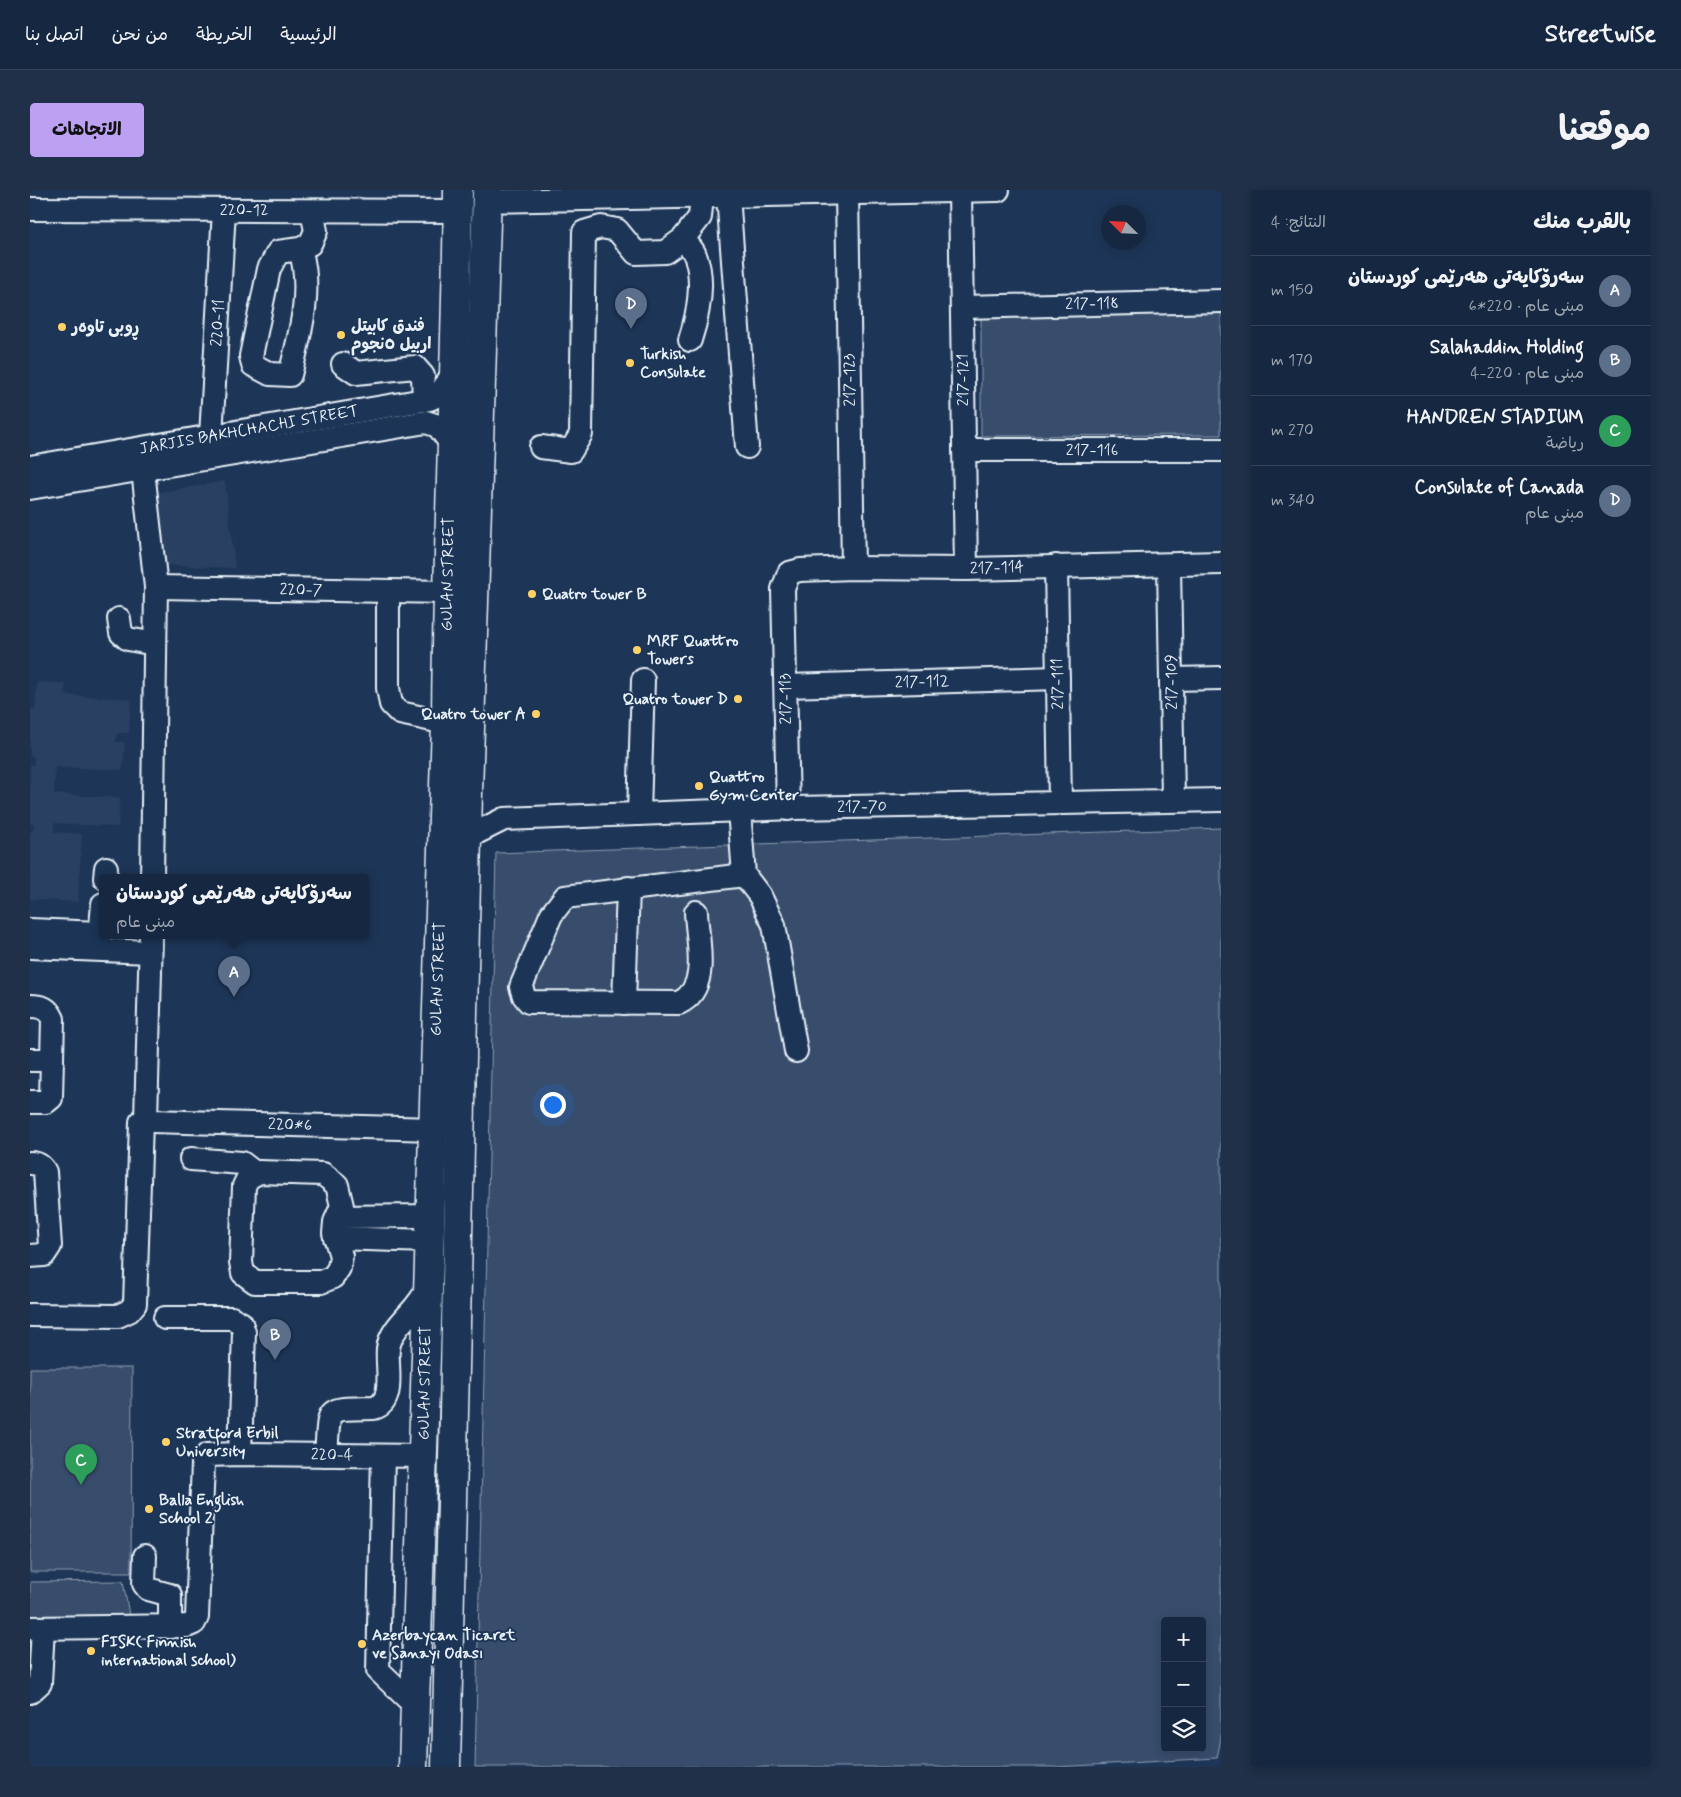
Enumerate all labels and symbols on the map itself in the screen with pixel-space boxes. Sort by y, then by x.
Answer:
street label: 220-12 [220,200,268,221]
north arrow [1101,205,1146,250]
pin: D [615,288,647,329]
street label: 217-118 [1065,293,1119,315]
street label: 220-11 [206,299,230,347]
place label: فندق كابيتل اربيل ٥نجوم [351,316,431,356]
place label: ڕوبی تاوەر [70,317,139,340]
marker: ڕوبی تاوەر [56,321,68,333]
marker: فندق كابيتل اربيل ٥نجوم [335,329,347,341]
place label: Turkish Consulate [640,344,706,383]
street label: 217-123 [839,353,861,407]
street label: 217-121 [953,354,974,406]
marker: Turkish Consulate [624,357,636,369]
street label: JARJIS BAKHCHACHI STREET [138,400,360,460]
street label: 217-116 [1066,440,1118,461]
street label: GULAN STREET [437,517,459,631]
street label: 217-114 [970,557,1024,579]
street label: 220-7 [279,579,323,601]
place label: Quatro tower B [542,584,647,605]
marker: Quatro tower B [526,588,538,600]
place label: MRF Quattro Towers [647,631,739,670]
marker: MRF Quattro Towers [631,644,643,656]
street label: 217-109 [1161,654,1183,710]
street label: 217-111 [1047,658,1069,710]
street label: 217-112 [894,671,950,693]
street label: 217-113 [775,673,797,725]
place label: Quatro tower D [622,689,728,710]
marker: Quatro tower D [732,693,744,705]
place label: Quatro tower A [421,704,526,725]
marker: Quatro tower A [530,708,542,720]
place label: Quattro Gym Center [709,767,799,806]
marker: Quattro Gym Center [693,780,705,792]
street label: 217-70 [837,796,887,818]
street label: GULAN STREET [426,921,450,1037]
pin: A [218,956,250,997]
your location [540,1092,566,1118]
street label: 220*6 [268,1114,312,1136]
pin: B [259,1319,291,1360]
street label: GULAN STREET [414,1326,436,1440]
place label: Stratford Erbil University [176,1423,278,1462]
marker: Stratford Erbil University [160,1436,172,1448]
pin: C [65,1444,97,1485]
street label: 220-4 [311,1444,353,1466]
place label: Balla English School 2 [159,1490,244,1529]
marker: Balla English School 2 [143,1503,155,1515]
place label: Azerbaycan Ticaret ve Sanayi Odası [372,1625,516,1664]
place label: FISK( Finnish international school) [101,1632,236,1671]
marker: Azerbaycan Ticaret ve Sanayi Odası [356,1638,368,1650]
marker: FISK( Finnish international school) [85,1645,97,1657]

